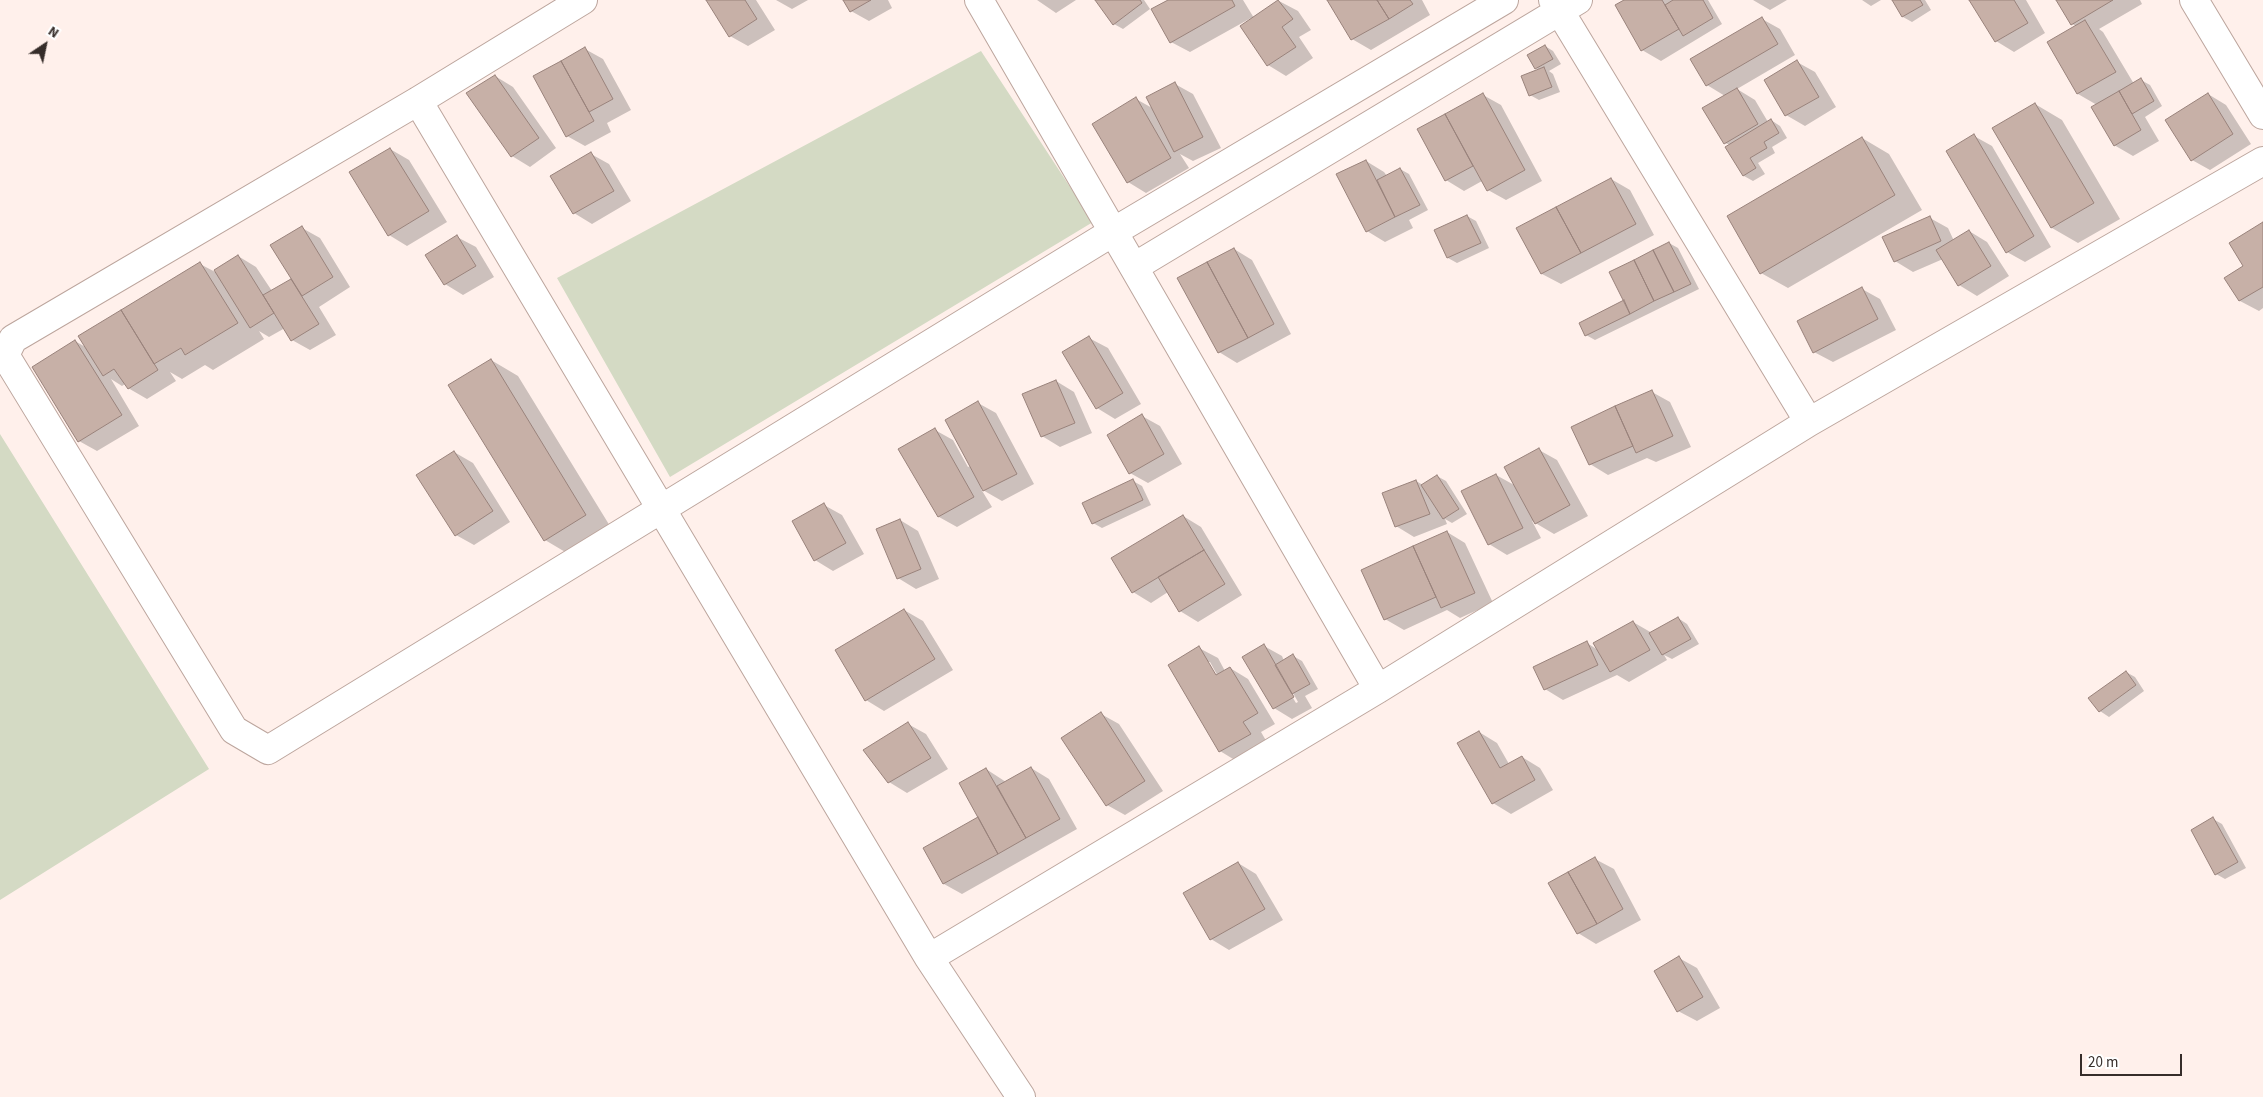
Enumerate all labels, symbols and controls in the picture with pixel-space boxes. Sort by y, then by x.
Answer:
north arrow [20,20,70,70]
text: N [44,22,63,43]
scale bar [2083,1044,2186,1076]
text: 20 m [2088,1052,2118,1073]

